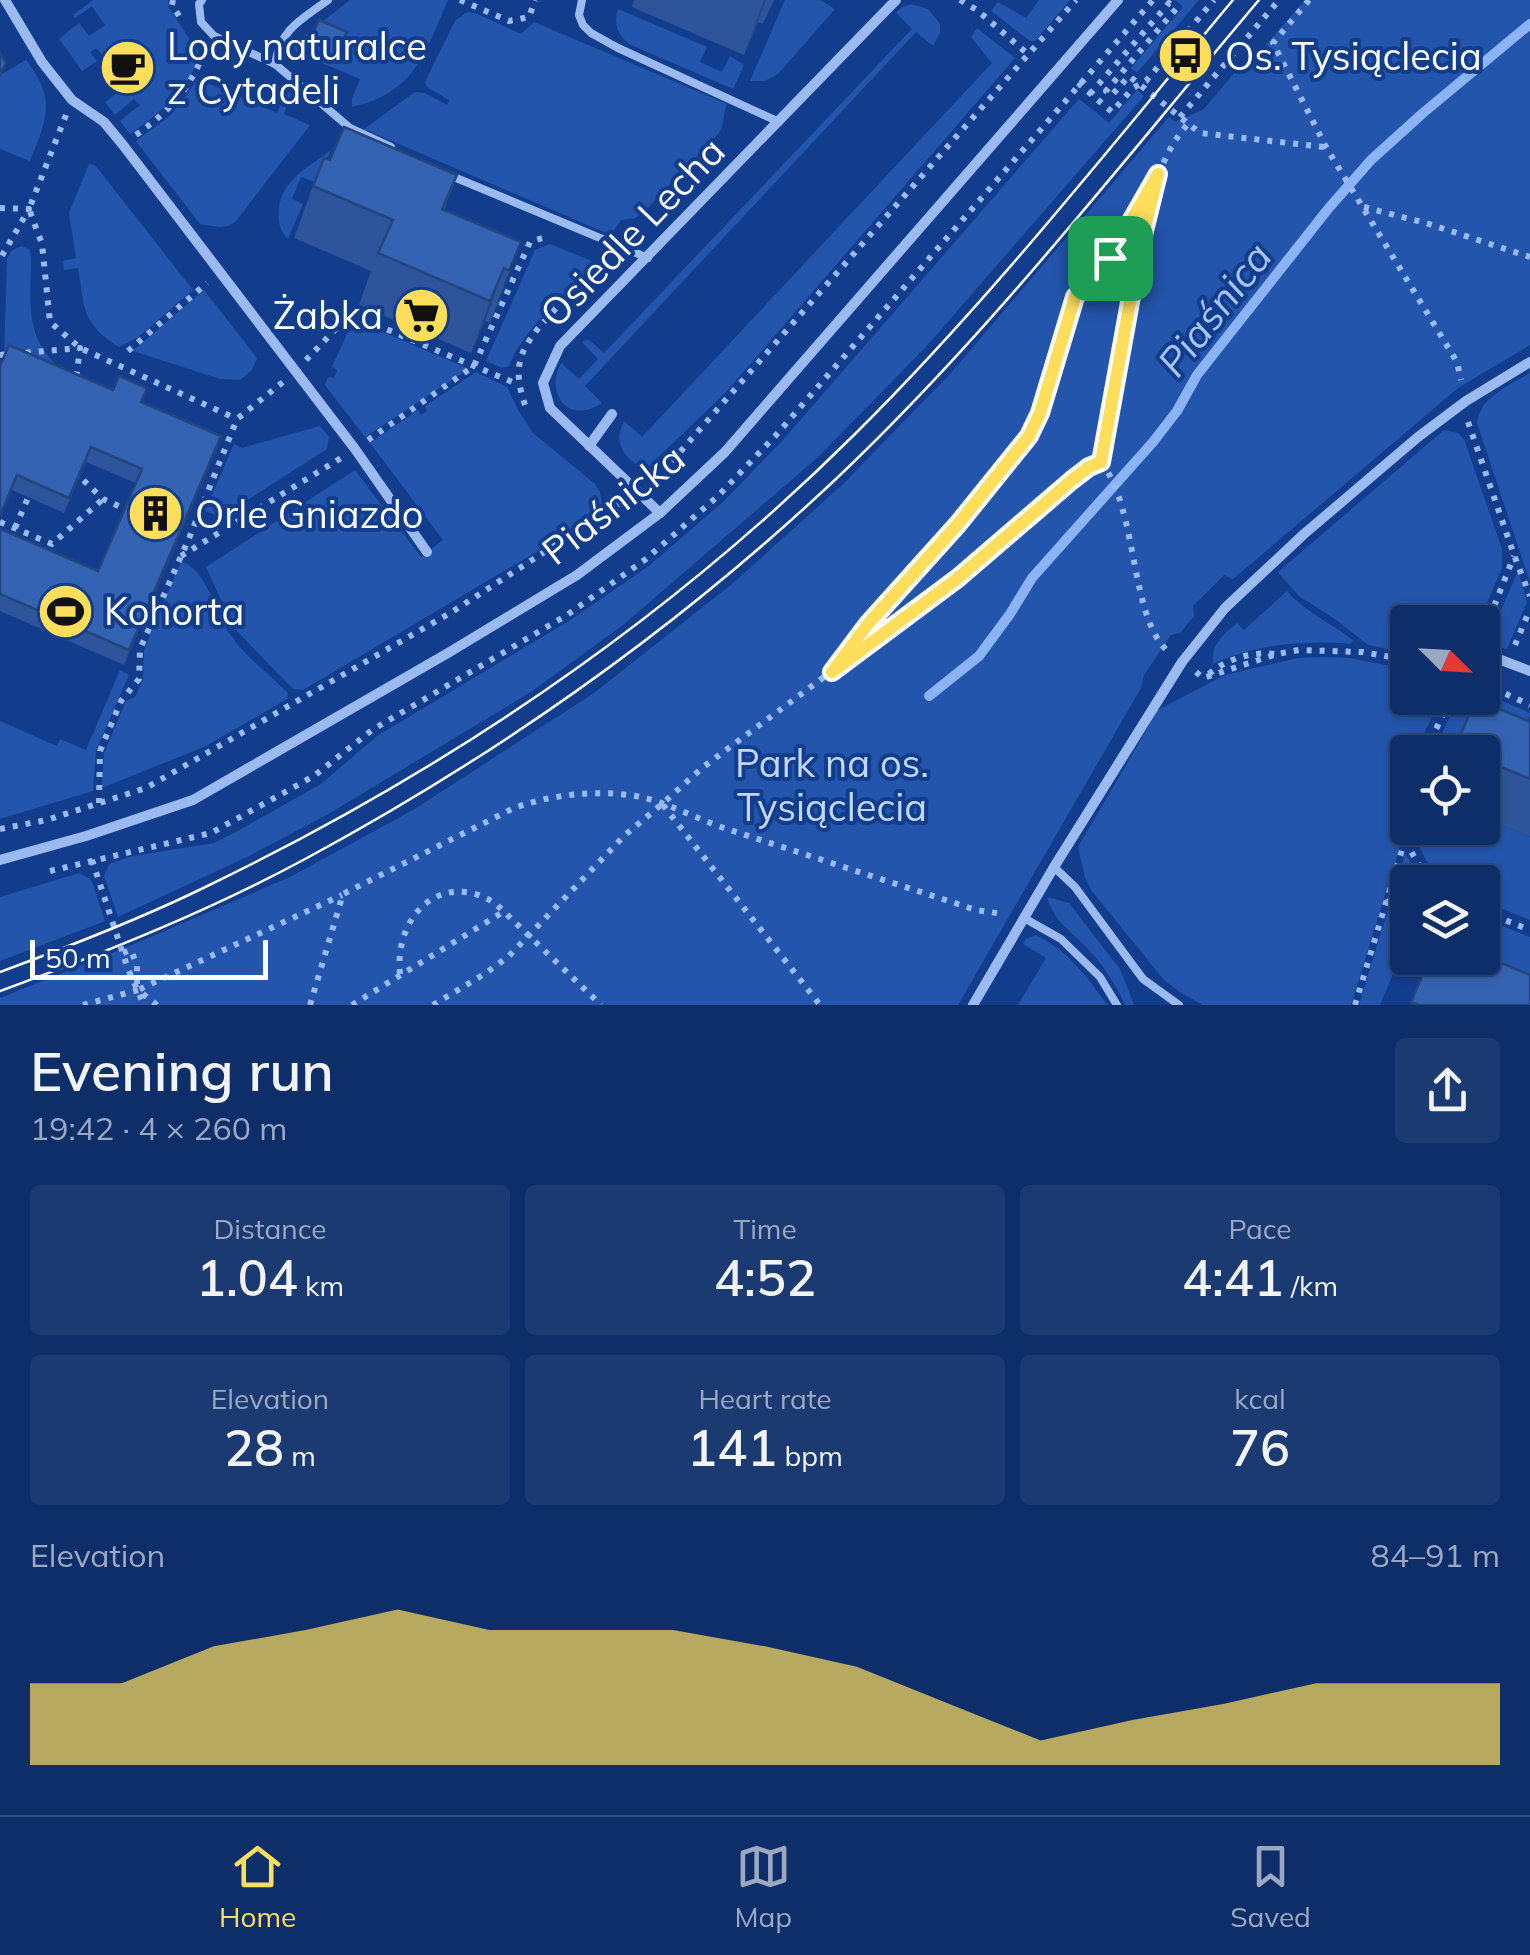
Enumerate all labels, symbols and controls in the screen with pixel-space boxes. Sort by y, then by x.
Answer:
place label: Lody naturalce z Cytadeli [167,22,427,114]
bus stop icon: Os. Tysiąclecia [1156,26,1216,86]
place label: Os. Tysiąclecia [1225,32,1482,80]
cafe icon: Lody naturalce z Cytadeli [98,38,158,98]
street label: Osiedle Lecha [529,127,735,337]
pin [1068,216,1153,301]
icon: arrive [1083,231,1138,286]
water label: Piaśnica [1146,232,1282,386]
supermarket icon: Żabka [392,285,452,345]
place label: Żabka [273,291,383,339]
street label: Piaśnicka [532,433,694,575]
building icon: Orle Gniazdo [126,484,186,544]
place label: Orle Gniazdo [195,490,424,538]
sports icon: Kohorta [35,581,95,641]
place label: Kohorta [104,587,244,635]
north arrow [1390,605,1500,715]
map controls [1390,605,1500,975]
button: locate [1390,735,1500,845]
park label: Park na os. Tysiąclecia [735,739,929,831]
button: layers [1390,865,1500,975]
scale bar [30,935,268,980]
text: 50 m [45,940,111,975]
text: Evening run [30,1036,334,1105]
button: share [1395,1038,1500,1143]
text: 19:42 · 4 × 260 m [30,1108,287,1148]
text: Distance [213,1211,327,1246]
text: Time [733,1211,797,1246]
text: Pace [1228,1211,1292,1246]
text: 1.04 [196,1246,298,1309]
text: 4:52 [714,1246,816,1309]
text: 4:41 [1182,1246,1284,1309]
text: km [298,1268,344,1303]
text: /km [1284,1268,1338,1303]
text: Elevation [211,1381,329,1416]
text: Heart rate [698,1381,832,1416]
text: kcal [1234,1381,1286,1416]
text: 28 [224,1416,284,1479]
text: 141 [687,1416,777,1479]
text: 76 [1230,1416,1290,1479]
text: m [284,1438,316,1473]
text: bpm [777,1438,843,1473]
text: Elevation [30,1535,165,1575]
text: 84–91 m [1371,1535,1500,1575]
tab: Home [219,1839,296,1934]
tab: Map [734,1839,792,1934]
tab: Saved [1230,1839,1311,1934]

